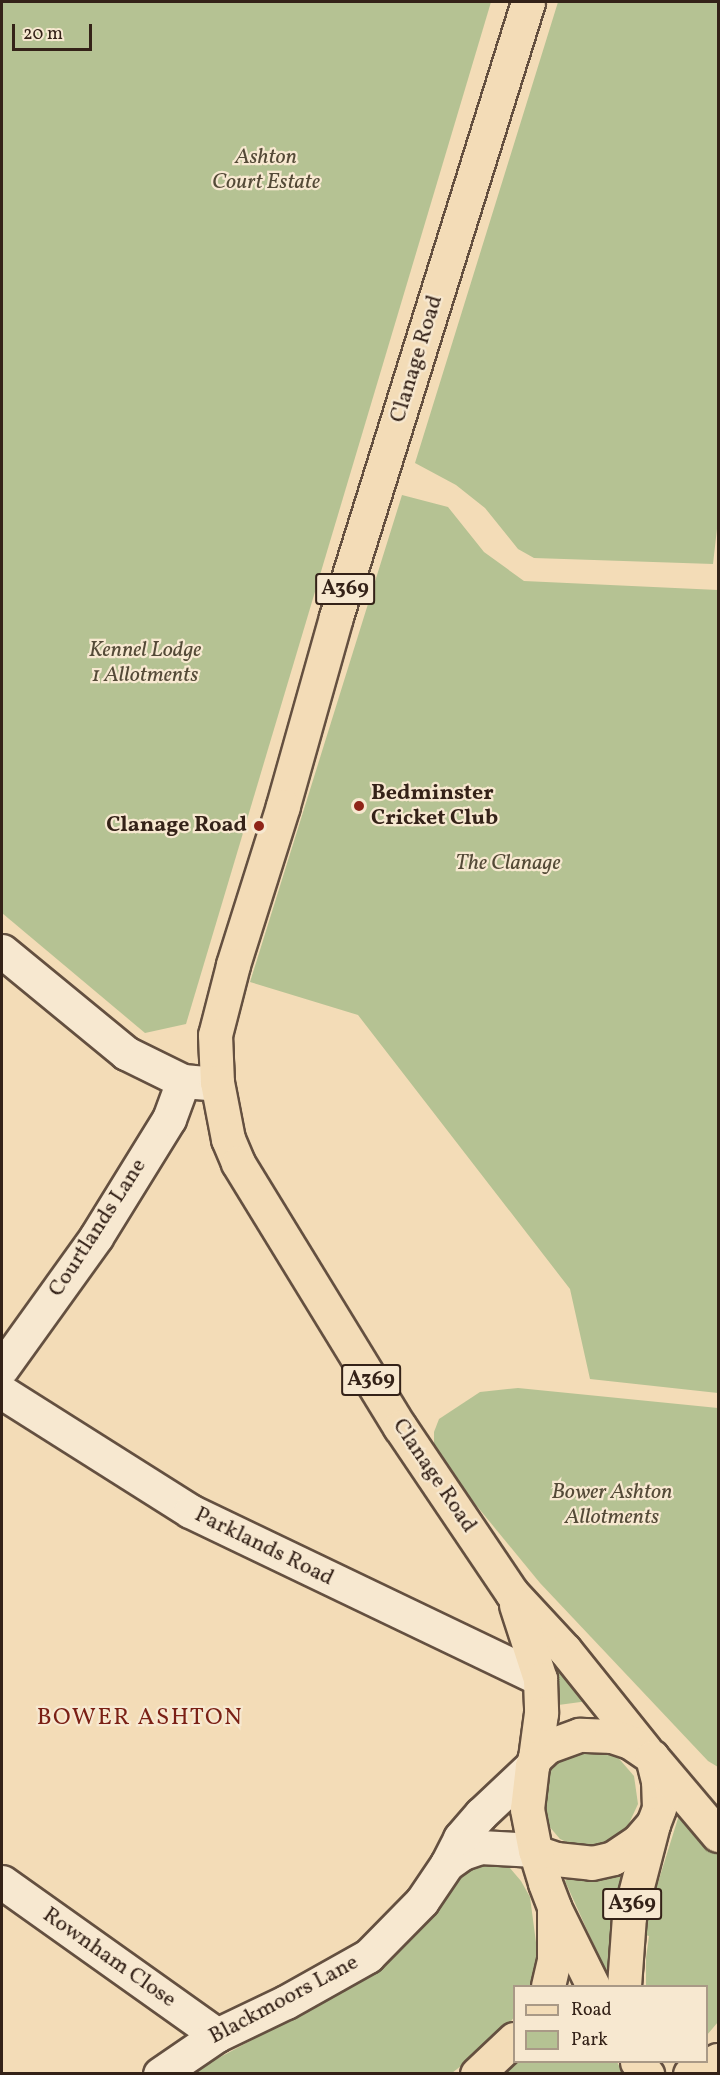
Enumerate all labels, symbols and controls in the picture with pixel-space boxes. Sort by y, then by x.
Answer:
scale bar [15,12,94,50]
text: 20 m [23,22,63,47]
park label: Ashton Court Estate [212,144,320,196]
street label: Clanage Road [385,292,449,426]
road number: A369 [315,571,375,607]
park label: Kennel Lodge 1 Allotments [89,637,201,688]
place label: Bedminster Cricket Club [371,780,498,831]
marker: Bedminster Cricket Club [352,799,366,813]
place label: Clanage Road [106,813,247,839]
marker: Clanage Road [252,819,266,833]
park label: The Clanage [456,851,560,877]
street label: Courtlands Lane [44,1154,152,1302]
road number: A369 [341,1362,401,1398]
street label: Clanage Road [386,1414,482,1538]
park label: Bower Ashton Allotments [552,1479,672,1530]
street label: Parklands Road [190,1502,338,1592]
district label: BOWER ASHTON [37,1705,243,1733]
road number: A369 [602,1886,662,1922]
street label: Rownham Close [37,1902,181,2014]
street label: Blackmoors Lane [205,1950,363,2050]
legend [513,1985,708,2063]
text: Road [571,1998,612,2023]
text: Park [571,2028,608,2053]

